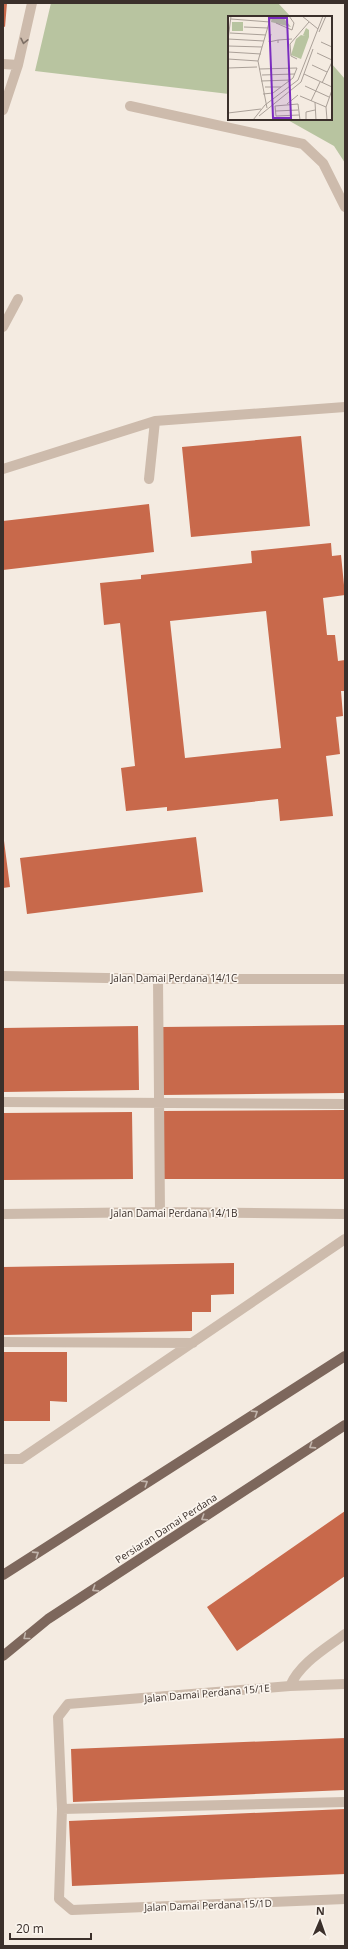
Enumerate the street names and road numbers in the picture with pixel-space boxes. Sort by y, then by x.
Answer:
street label: Jalan Damai Perdana 14/1C [110,971,237,985]
street label: Jalan Damai Perdana 14/1B [110,1206,237,1220]
street label: Persiaran Damai Perdana [112,1490,220,1566]
street label: Jalan Damai Perdana 15/1E [143,1681,270,1706]
street label: Jalan Damai Perdana 15/1D [143,1896,272,1914]

